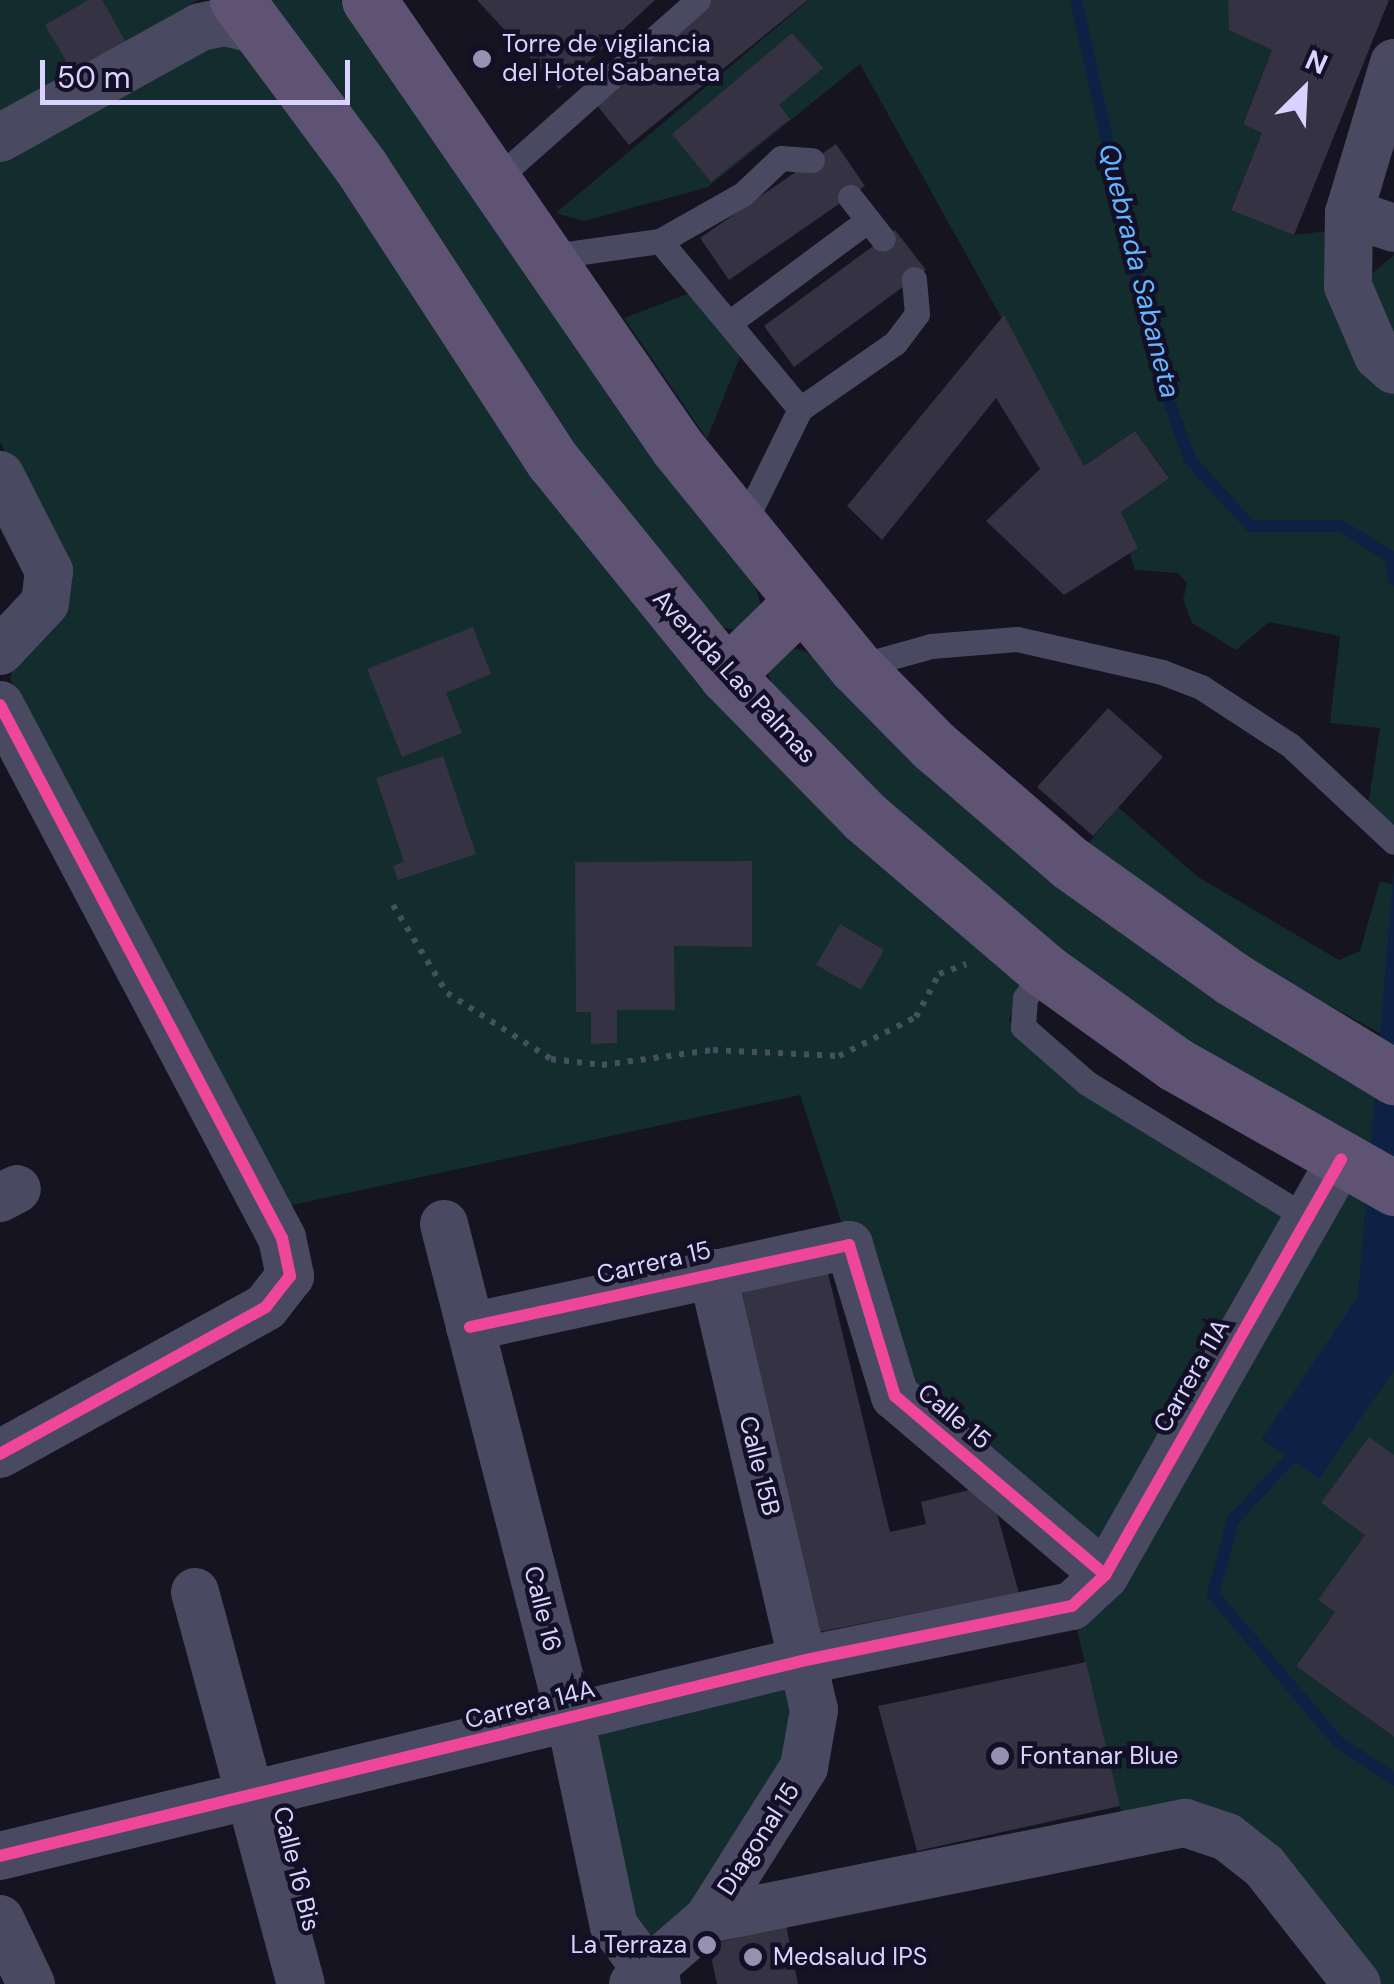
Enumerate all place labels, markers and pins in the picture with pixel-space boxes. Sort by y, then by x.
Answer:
place label: Torre de vigilancia del Hotel Sabaneta [502,30,720,89]
marker: Torre de vigilancia del Hotel Sabaneta [471,48,493,70]
place label: Fontanar Blue [1020,1741,1178,1771]
marker: Fontanar Blue [989,1745,1011,1767]
place label: La Terraza [570,1930,687,1960]
marker: La Terraza [696,1934,718,1956]
place label: Medsalud IPS [773,1942,927,1972]
marker: Medsalud IPS [742,1946,764,1968]

